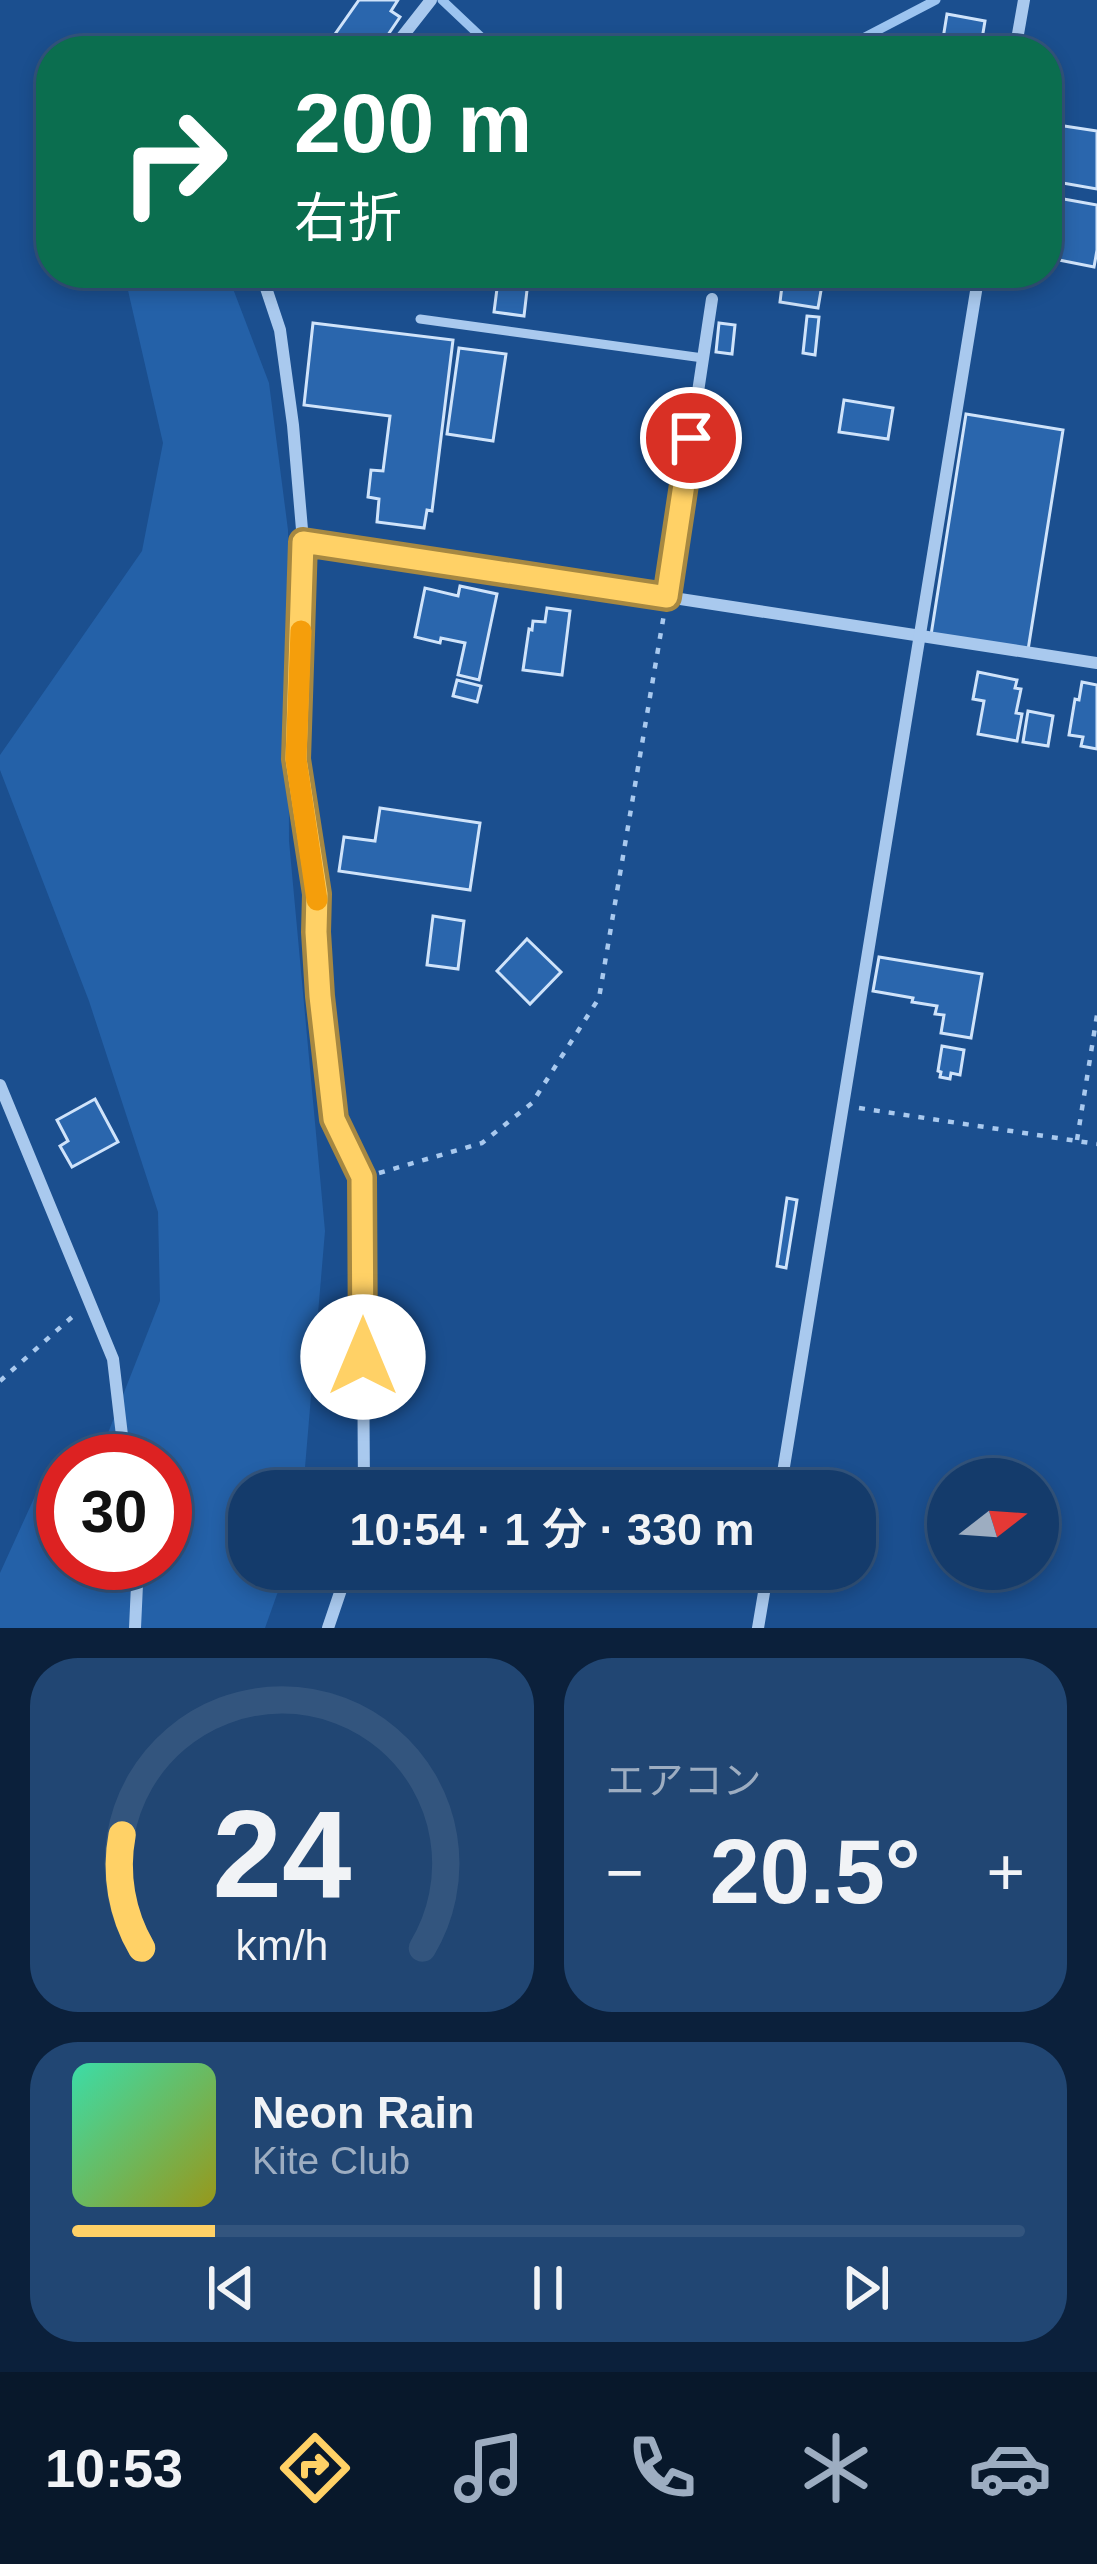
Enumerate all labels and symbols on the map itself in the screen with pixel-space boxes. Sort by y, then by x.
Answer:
pin [640,387,742,489]
position arrow [300,1294,426,1420]
speed limit sign: 30 [36,1434,192,1590]
north arrow [927,1458,1059,1590]

